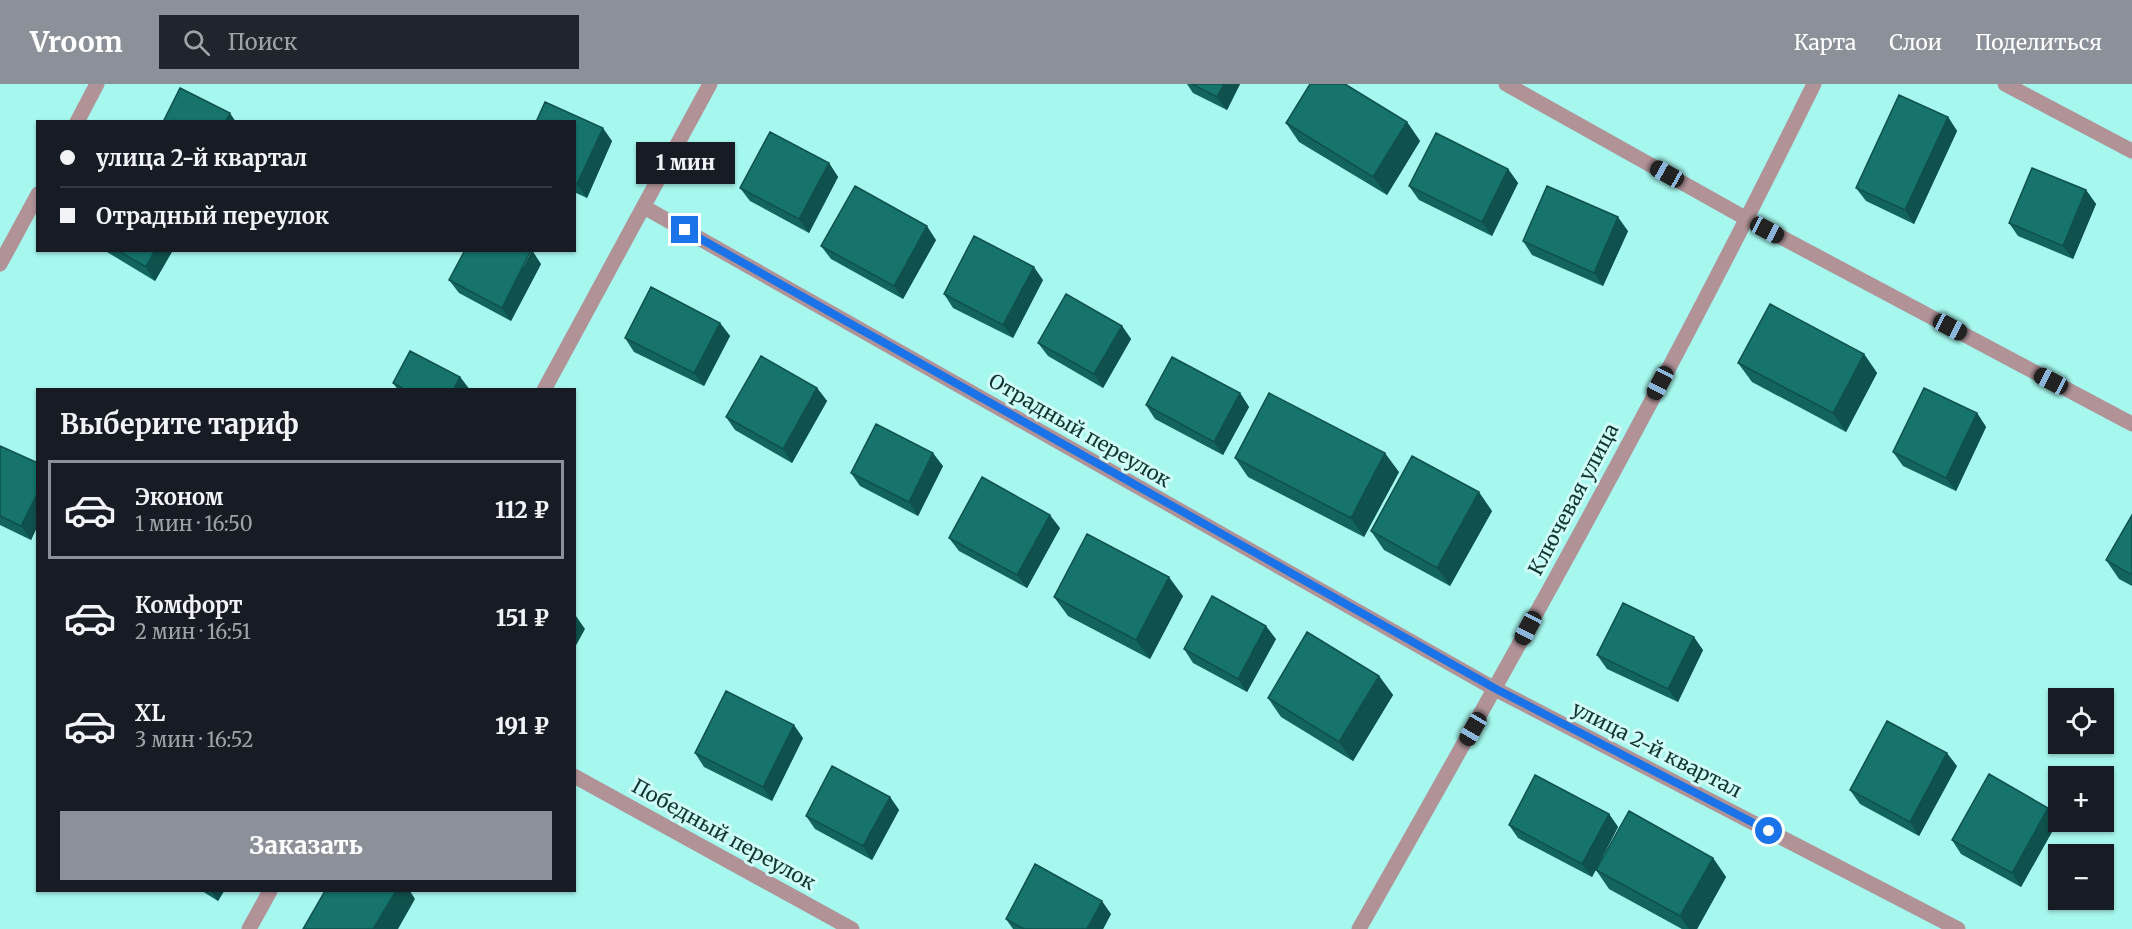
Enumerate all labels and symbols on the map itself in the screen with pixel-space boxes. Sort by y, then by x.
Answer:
callout: 1 мин [636,143,734,185]
car [1647,157,1687,191]
car [1747,214,1787,246]
route end [671,216,698,243]
car [1930,311,1970,343]
car [1644,363,1676,403]
car [2031,365,2071,397]
street label: Отрадный переулок [984,368,1176,493]
street label: Ключевая улица [1522,419,1624,579]
car [1512,608,1544,648]
street label: улица 2-й квартал [1568,695,1746,803]
car [1456,709,1490,749]
street label: Победный переулок [628,773,821,895]
route start [1755,817,1782,844]

